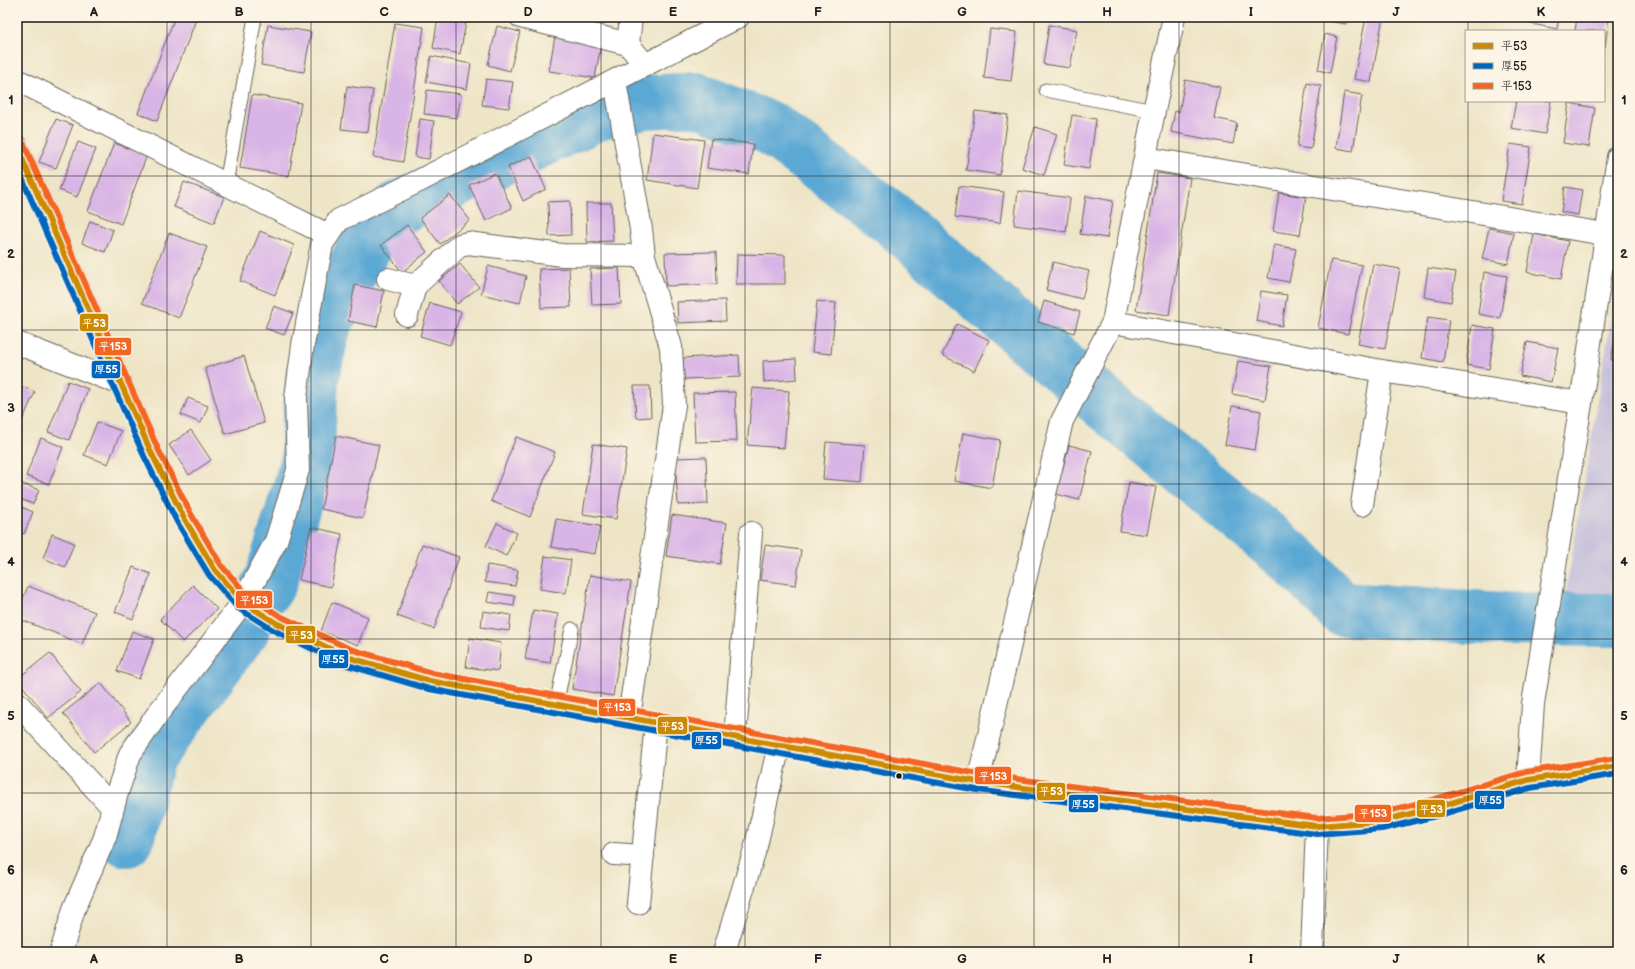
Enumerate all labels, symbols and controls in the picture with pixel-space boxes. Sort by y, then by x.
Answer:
text: A [89,4,98,20]
text: B [234,4,244,20]
text: C [379,4,389,20]
text: D [523,4,533,20]
text: E [669,4,678,20]
text: F [814,4,822,20]
text: G [957,4,967,20]
text: H [1102,4,1112,20]
text: I [1249,4,1253,20]
text: J [1392,4,1400,20]
text: K [1537,4,1546,20]
legend [1465,30,1605,102]
text: 平53 [1501,39,1527,54]
text: 厚55 [1501,59,1527,74]
text: 平153 [1501,79,1532,94]
text: 1 [8,92,14,108]
text: 1 [1621,92,1627,108]
text: 2 [7,246,15,262]
text: 2 [1620,246,1628,262]
line badge: 平53 [79,313,109,332]
text: 平53 [82,317,106,330]
line badge: 平153 [94,337,132,356]
text: 平153 [99,340,128,353]
line badge: 厚55 [91,360,121,379]
text: 厚55 [94,363,118,376]
text: 3 [7,400,15,416]
text: 3 [1620,400,1628,416]
text: 4 [7,554,15,570]
text: 4 [1620,554,1628,570]
line badge: 平153 [235,590,273,609]
text: 平153 [240,594,269,607]
line badge: 平53 [285,625,316,644]
text: 平53 [289,629,313,642]
line badge: 厚55 [318,649,349,669]
text: 厚55 [321,653,345,666]
line badge: 平153 [598,698,636,717]
text: 平153 [603,701,632,714]
text: 5 [7,708,15,724]
text: 5 [1620,708,1628,724]
line badge: 平53 [657,716,688,735]
text: 平53 [660,720,684,733]
line badge: 厚55 [691,731,722,750]
text: 厚55 [694,734,718,747]
line badge: 平153 [974,766,1012,785]
text: 平153 [979,770,1008,783]
unlabelled marker [894,771,904,781]
line badge: 平53 [1036,782,1066,801]
text: 平53 [1039,785,1063,798]
line badge: 厚55 [1474,790,1505,810]
line badge: 厚55 [1068,794,1099,813]
text: 厚55 [1478,794,1502,807]
text: 厚55 [1071,798,1095,811]
line badge: 平53 [1416,799,1446,818]
text: 平53 [1419,803,1443,816]
line badge: 平153 [1354,804,1392,823]
text: 平153 [1359,807,1388,820]
text: 6 [7,862,15,878]
text: 6 [1620,862,1628,878]
text: A [89,951,98,967]
text: B [234,951,244,967]
text: C [379,951,389,967]
text: D [523,951,533,967]
text: E [669,951,678,967]
text: F [814,951,822,967]
text: G [957,951,967,967]
text: H [1102,951,1112,967]
text: I [1249,951,1253,967]
text: J [1392,951,1400,967]
text: K [1537,951,1546,967]

